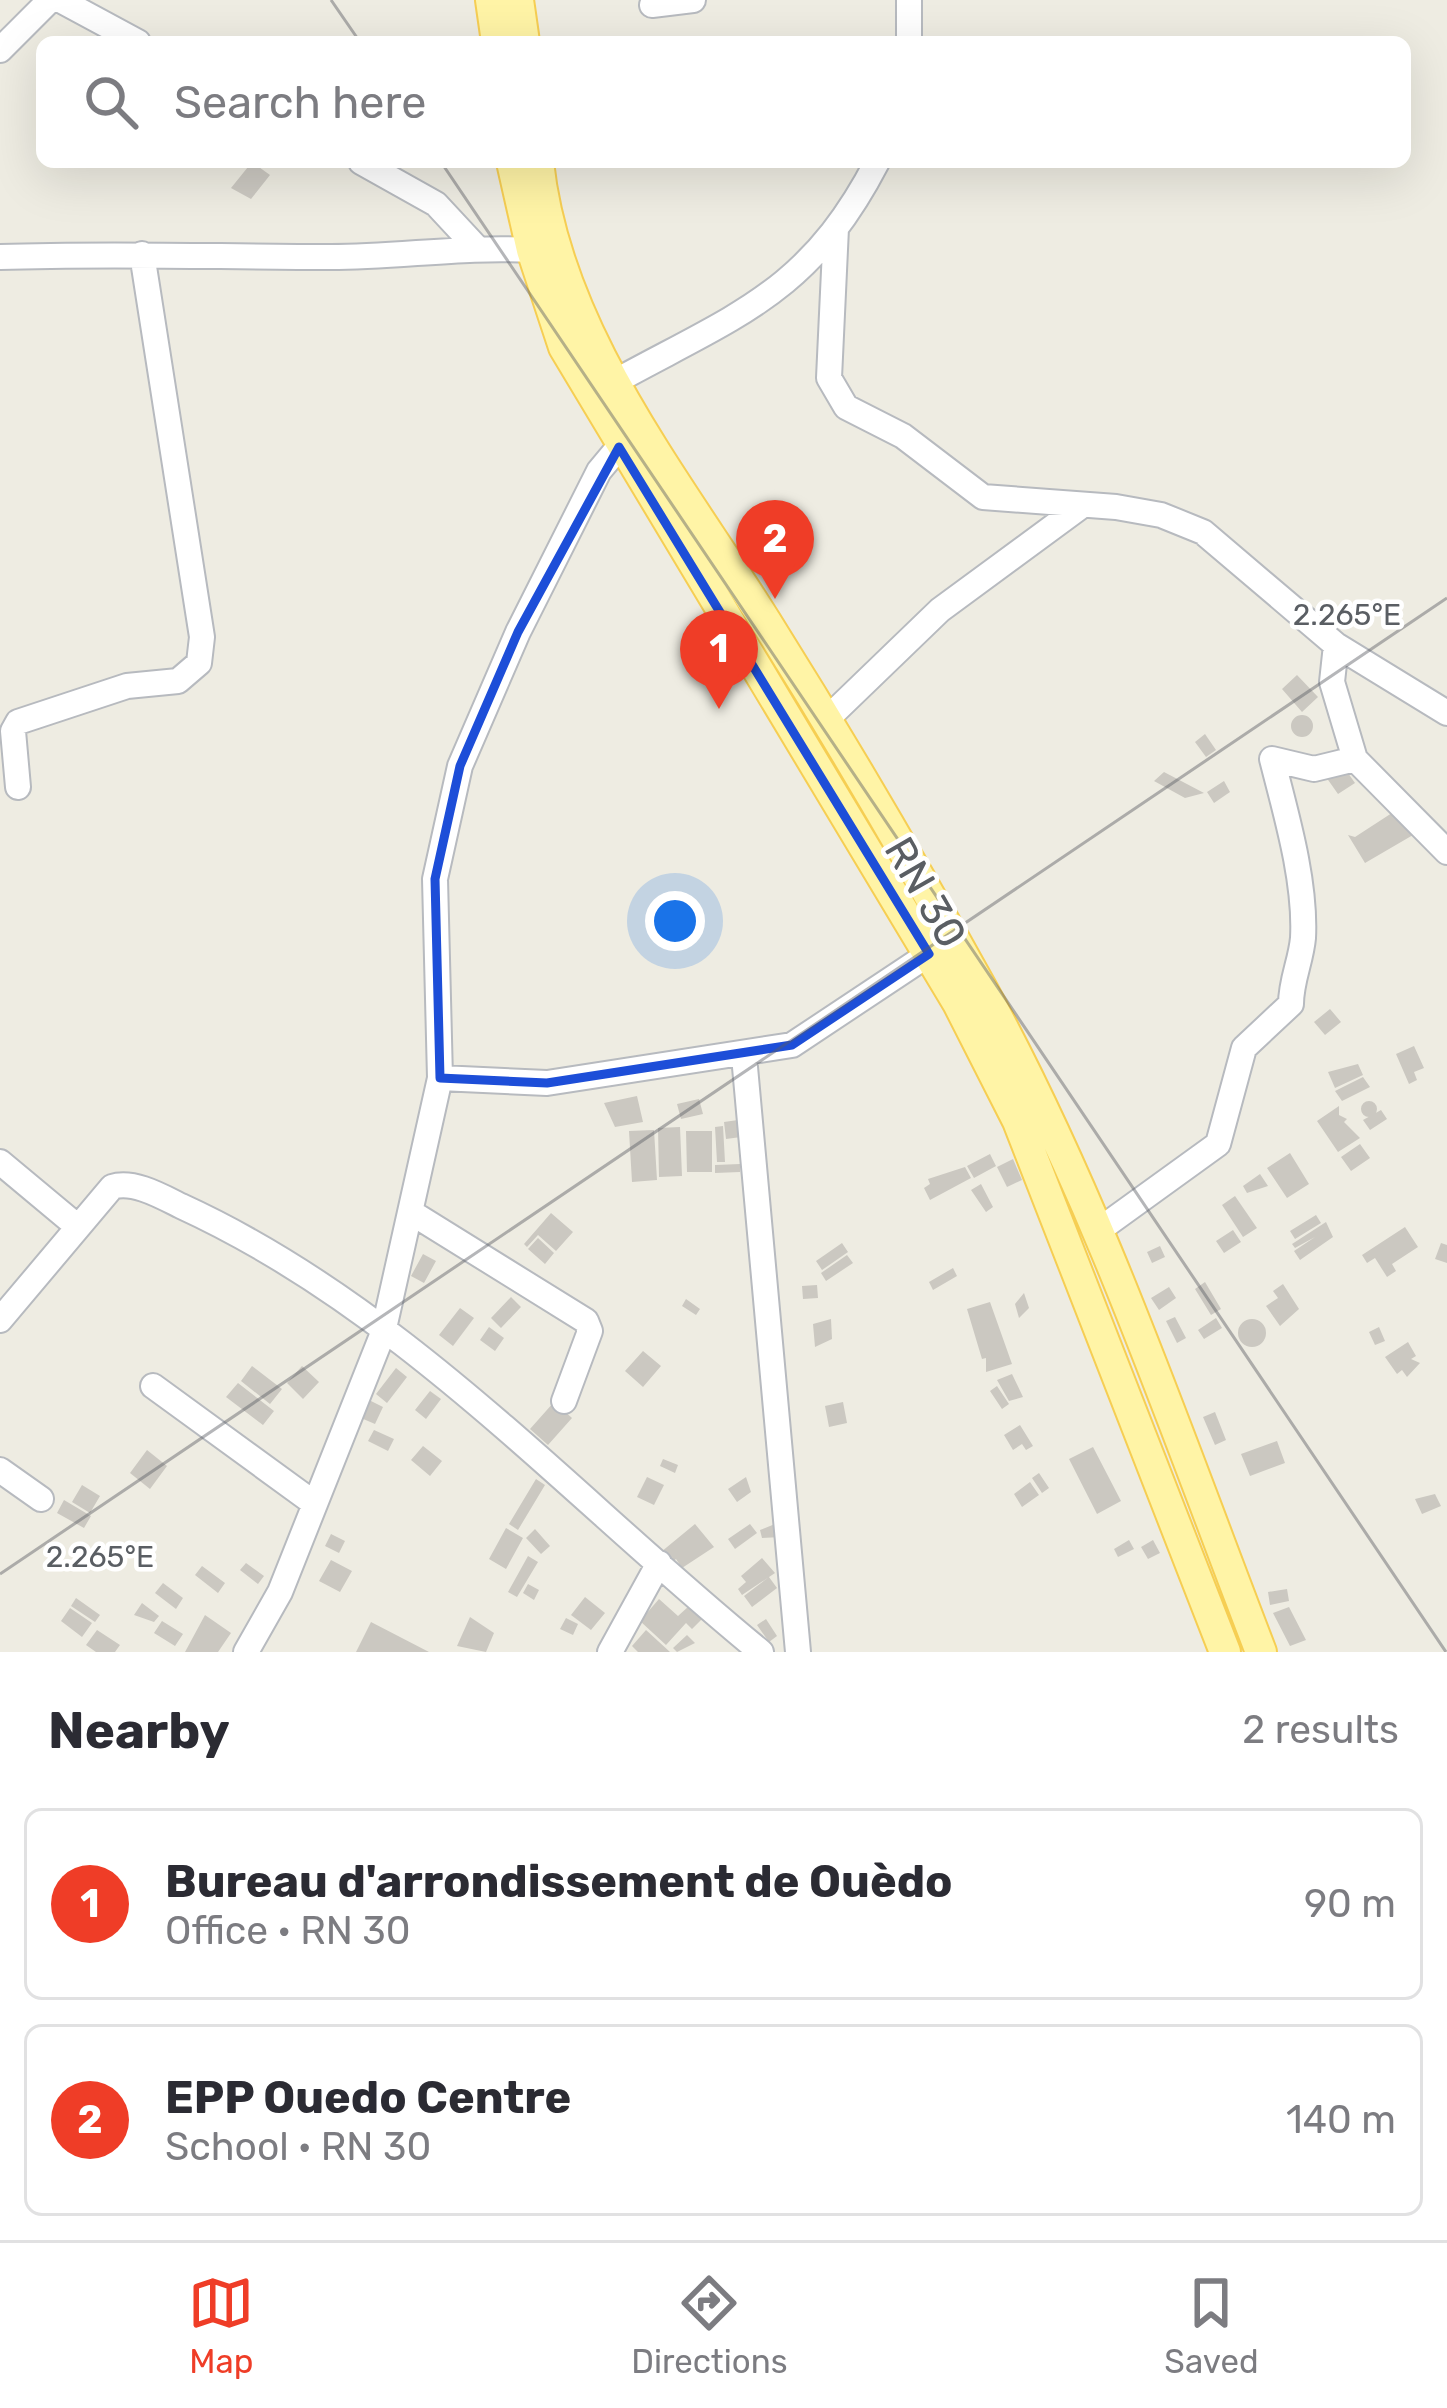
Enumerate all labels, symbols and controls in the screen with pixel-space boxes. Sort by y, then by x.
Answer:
search box [36,36,1411,168]
icon: search [78,69,144,135]
text: Search here [174,76,426,129]
pin: 2 [736,500,814,599]
text: 2.265°E [1293,597,1401,633]
pin: 1 [680,610,758,709]
street label: RN 30 [874,829,977,956]
your location [645,891,705,951]
text: 2.265°E [46,1539,154,1575]
text: Nearby [48,1700,230,1761]
text: 2 results [1242,1707,1399,1753]
text: Bureau d'arrondissement de Ouèdo [165,1855,953,1908]
text: 1 [80,1881,100,1927]
text: 90 m [1304,1881,1396,1927]
text: Office · RN 30 [165,1908,411,1954]
text: EPP Ouedo Centre [165,2071,571,2124]
text: 2 [77,2097,103,2143]
text: 140 m [1286,2097,1396,2143]
text: School · RN 30 [165,2124,431,2170]
tab: Map [188,2270,254,2381]
tab: Directions [631,2270,788,2381]
tab: Saved [1164,2270,1259,2381]

